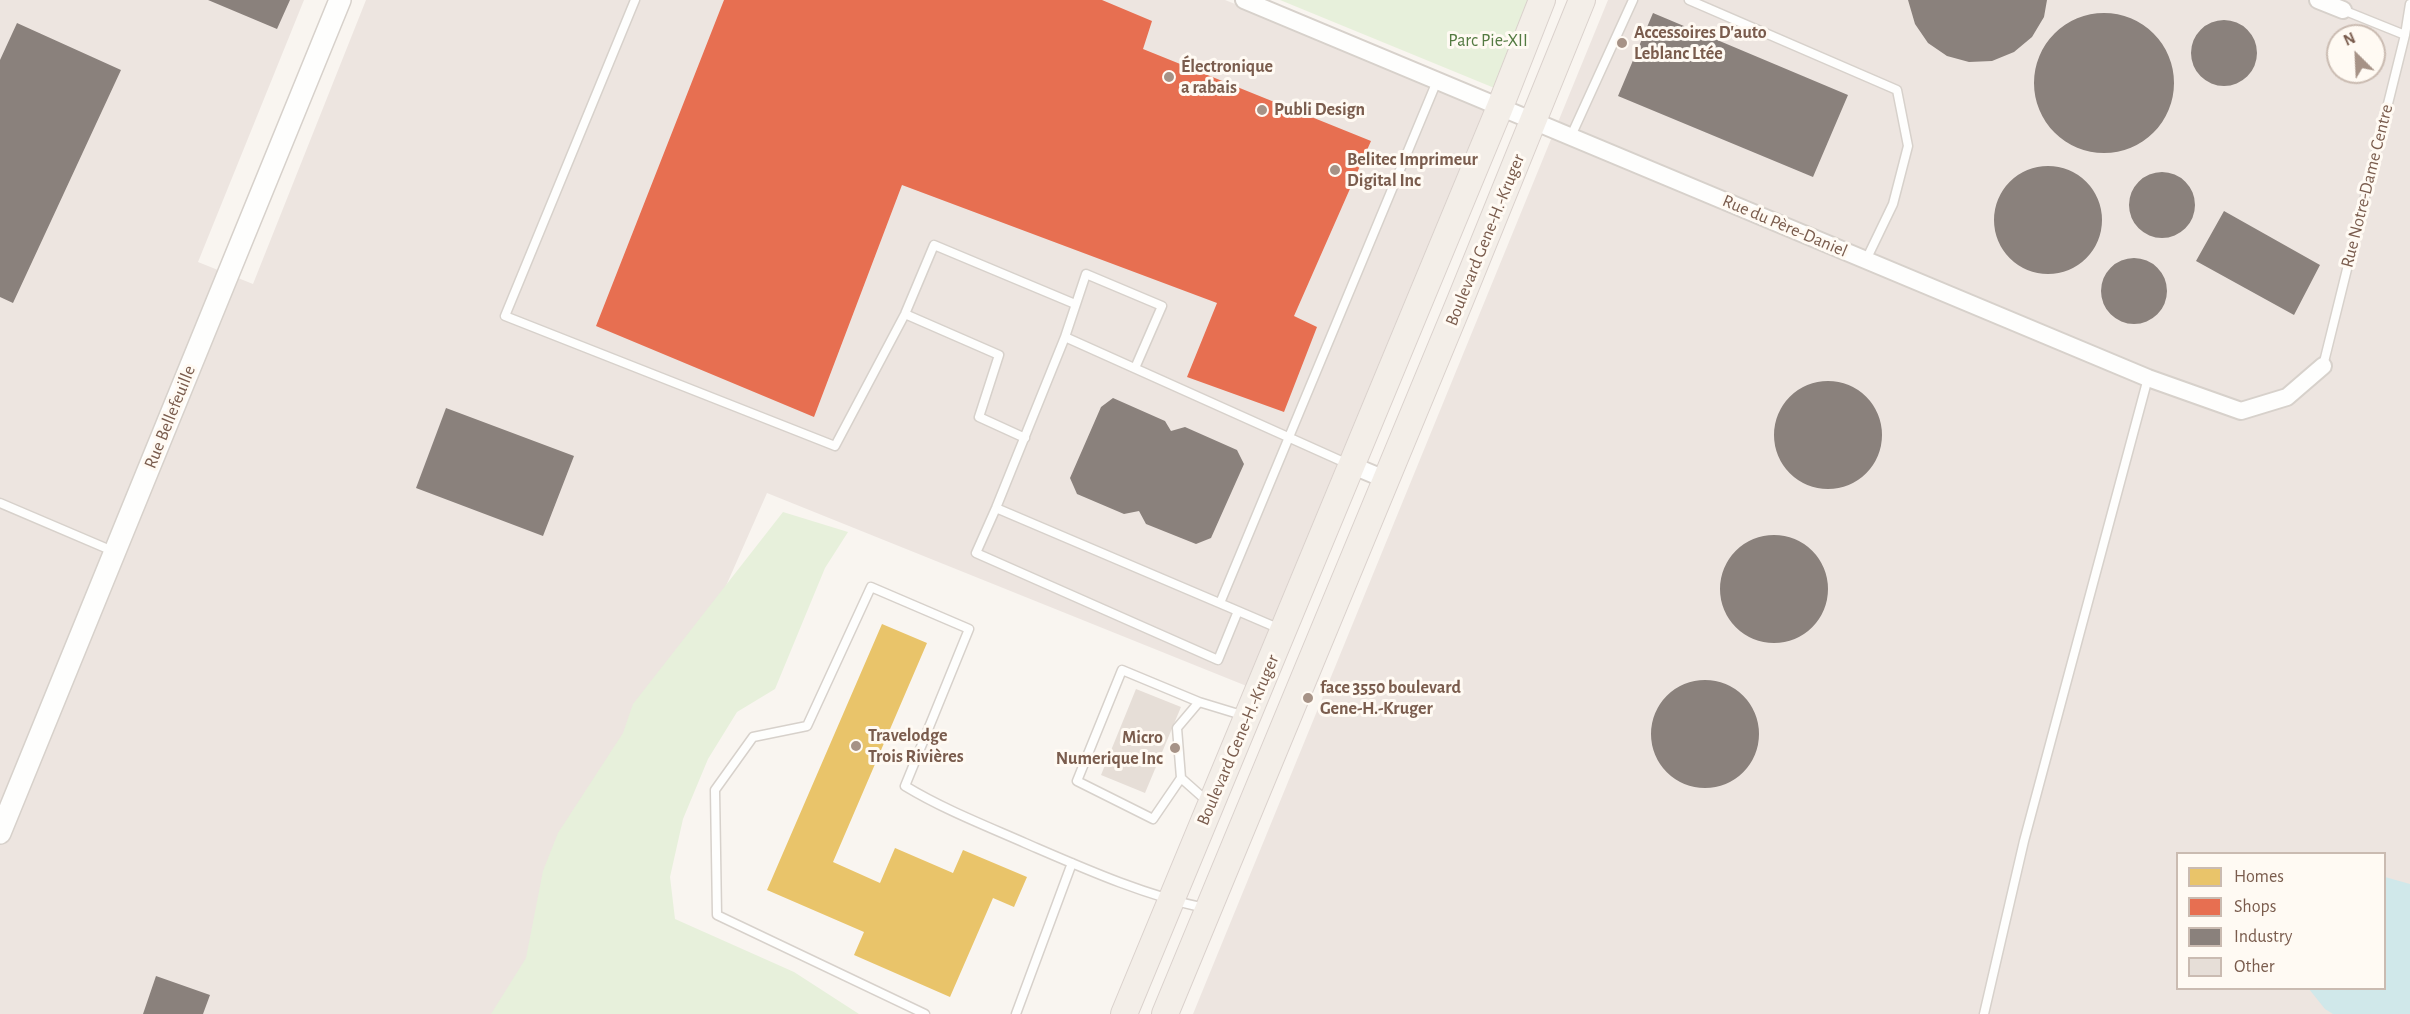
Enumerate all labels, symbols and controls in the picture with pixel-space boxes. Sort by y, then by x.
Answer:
place label: Accessoires D'auto Leblanc Ltée [1634,22,1767,64]
north arrow [2326,24,2386,84]
park label: Parc Pie-XII [1448,30,1528,52]
text: N [2341,30,2358,49]
marker: Accessoires D'auto Leblanc Ltée [1615,36,1629,50]
place label: Électronique a rabais [1181,56,1273,98]
marker: Électronique a rabais [1162,70,1176,84]
place label: Publi Design [1274,99,1365,121]
street label: Rue Notre-Dame Centre [2336,102,2398,270]
marker: Publi Design [1255,103,1269,117]
place label: Belitec Imprimeur Digital Inc [1347,149,1478,192]
street label: Boulevard Gene-H.-Kruger [1441,151,1529,329]
marker: Belitec Imprimeur Digital Inc [1328,163,1342,177]
street label: Rue du Père-Daniel [1719,190,1851,262]
street label: Rue Bellefeuille [140,362,200,472]
street label: Boulevard Gene-H.-Kruger [1192,651,1284,829]
place label: face 3550 boulevard Gene-H.-Kruger [1320,677,1461,720]
marker: face 3550 boulevard Gene-H.-Kruger [1301,691,1315,705]
place label: Travelodge Trois Rivières [868,725,964,768]
place label: Micro Numerique Inc [1056,727,1163,770]
marker: Travelodge Trois Rivières [849,739,863,753]
marker: Micro Numerique Inc [1168,741,1182,755]
legend [2176,852,2386,990]
text: Homes [2234,868,2284,886]
text: Shops [2234,898,2276,916]
text: Industry [2234,928,2293,946]
text: Other [2234,958,2275,976]

